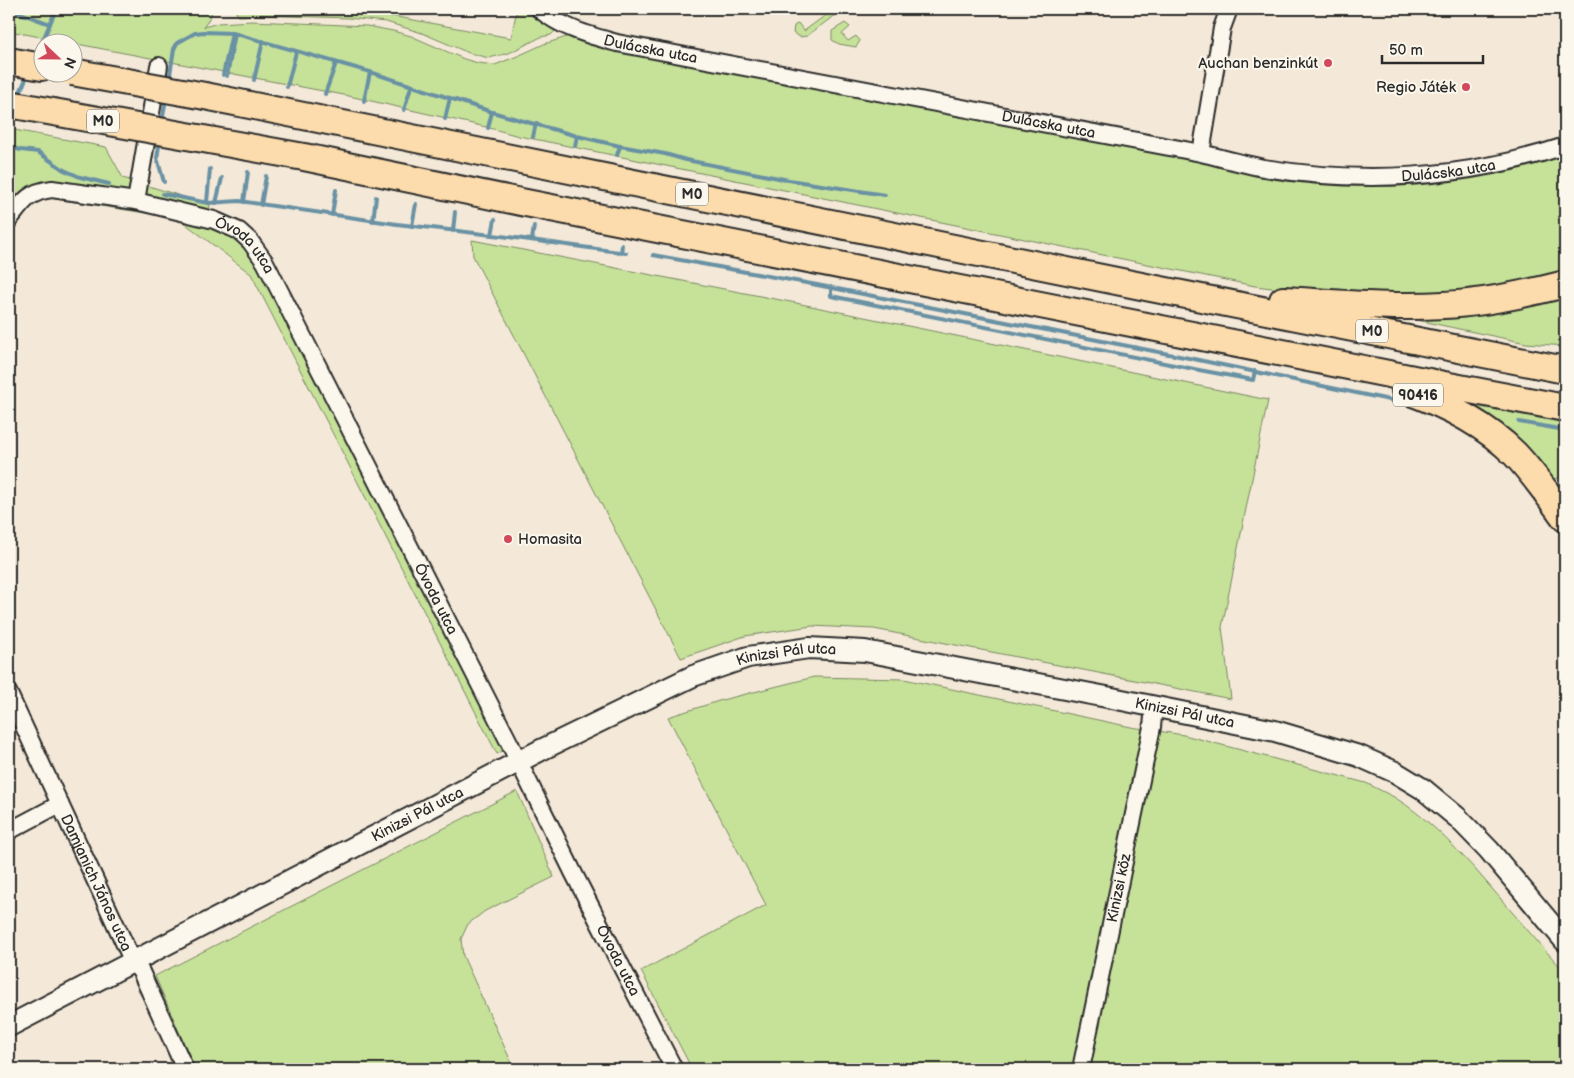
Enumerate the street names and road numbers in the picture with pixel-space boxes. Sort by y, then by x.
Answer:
street label: Dulácska utca [601,31,699,68]
street label: Dulácska utca [1000,107,1097,143]
road number: M0 [87,110,119,132]
street label: Dulácska utca [1401,156,1497,186]
road number: M0 [676,182,708,205]
street label: Óvoda utca [212,213,278,277]
road number: M0 [1356,320,1388,342]
road number: 90416 [1393,384,1443,406]
street label: Óvoda utca [410,560,462,638]
street label: Kinizsi Pál utca [734,639,837,670]
street label: Kinizsi Pál utca [1133,694,1236,733]
street label: Kinizsi Pál utca [368,783,467,846]
street label: Damjanich János utca [56,811,136,954]
street label: Kinizsi köz [1103,851,1136,924]
street label: Óvoda utca [592,922,644,999]

